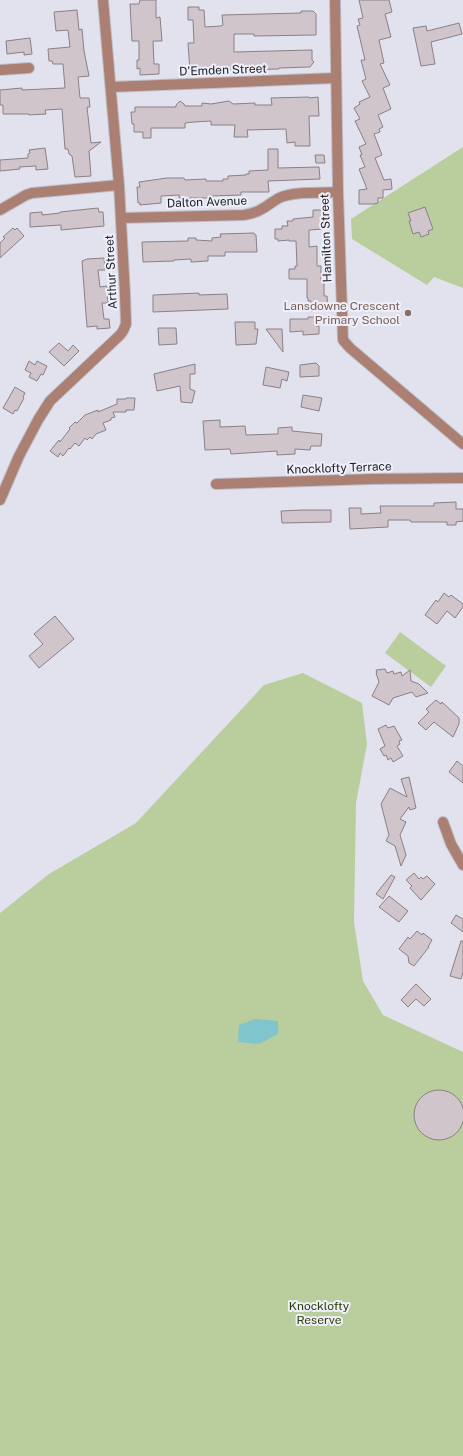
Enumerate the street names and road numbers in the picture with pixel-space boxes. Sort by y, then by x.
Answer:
street label: D'Emden Street [179,61,267,79]
street label: Hamilton Street [317,193,335,283]
street label: Dalton Avenue [167,194,248,210]
street label: Arthur Street [102,234,120,309]
street label: Knocklofty Terrace [286,459,392,477]

